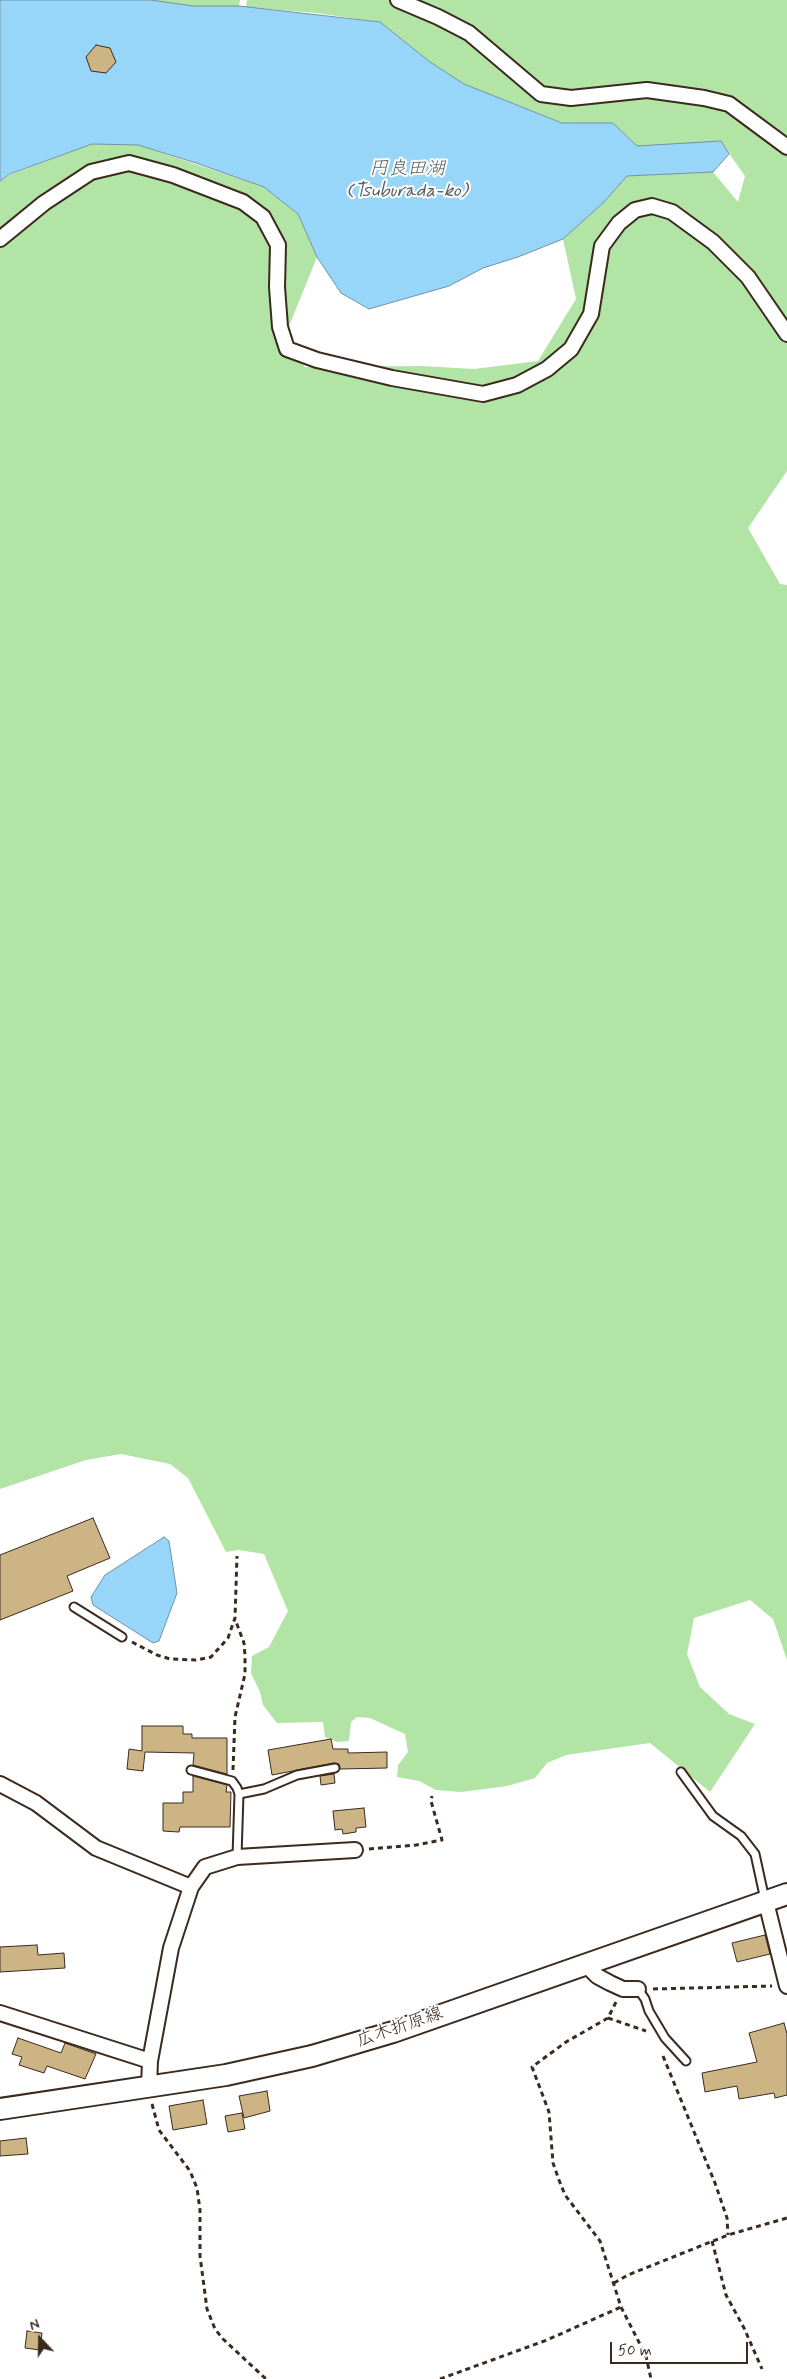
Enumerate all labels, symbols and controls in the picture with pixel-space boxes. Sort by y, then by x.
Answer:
water label: 円良田湖 (Tsuburada-ko) [346,159,468,203]
street label: 広木折原線 [354,2003,446,2053]
north arrow [15,2314,65,2364]
text: N [27,2315,42,2335]
scale bar [612,2332,750,2364]
text: 50 m [618,2341,652,2361]

